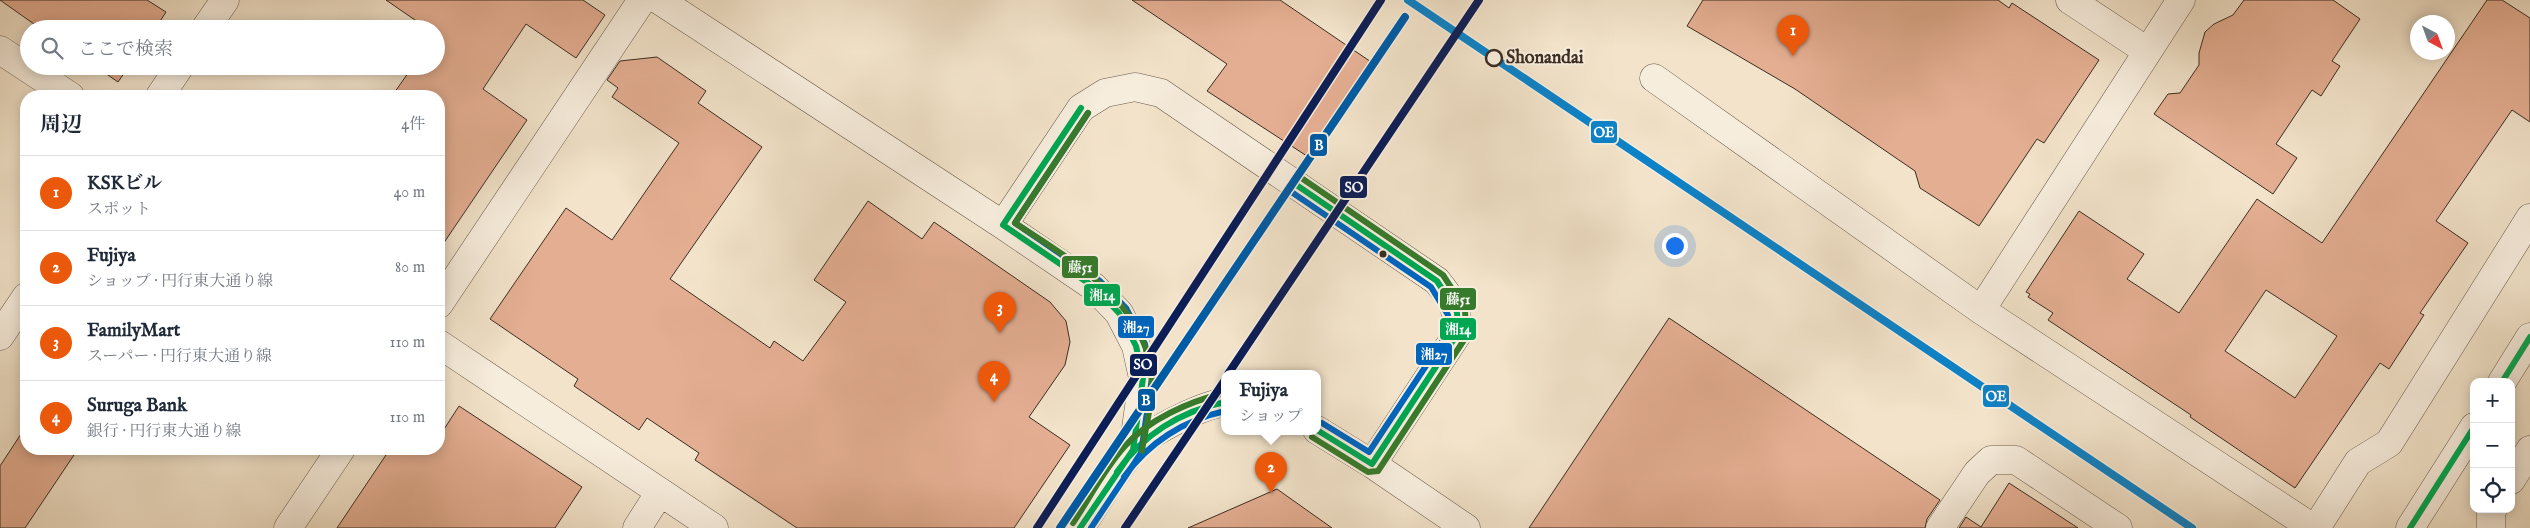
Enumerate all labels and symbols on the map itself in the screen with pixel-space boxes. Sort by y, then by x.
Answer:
pin: 1 [1777,15,1809,56]
north arrow [2410,15,2455,60]
place label: Shonandai [1506,47,1584,70]
marker: Shonandai [1485,49,1503,67]
line badge: OE [1590,120,1618,144]
text: OE [1593,124,1615,142]
line badge: B [1309,133,1328,157]
text: B [1314,137,1324,155]
line badge: SO [1339,175,1368,199]
text: SO [1345,179,1364,197]
your location [1662,233,1688,259]
unlabelled marker [1378,249,1388,259]
line badge: 藤51 [1061,255,1099,279]
text: 藤51 [1068,259,1092,277]
line badge: 湘14 [1083,283,1121,307]
text: 湘14 [1089,287,1116,305]
line badge: 藤51 [1439,287,1477,311]
text: 藤51 [1446,291,1470,309]
pin: 3 [984,292,1016,333]
line badge: 湘27 [1117,315,1155,339]
line badge: 湘14 [1439,317,1477,341]
text: 湘27 [1123,319,1150,337]
text: 湘14 [1445,321,1472,339]
line badge: 湘27 [1415,342,1453,366]
text: 湘27 [1421,346,1448,364]
line badge: SO [1129,353,1158,377]
text: SO [1134,356,1153,374]
pin: 4 [978,361,1010,402]
line badge: OE [1982,384,2010,408]
line badge: B [1137,388,1156,412]
text: OE [1985,388,2007,406]
text: B [1141,392,1151,410]
pin: 2 [1255,452,1287,493]

